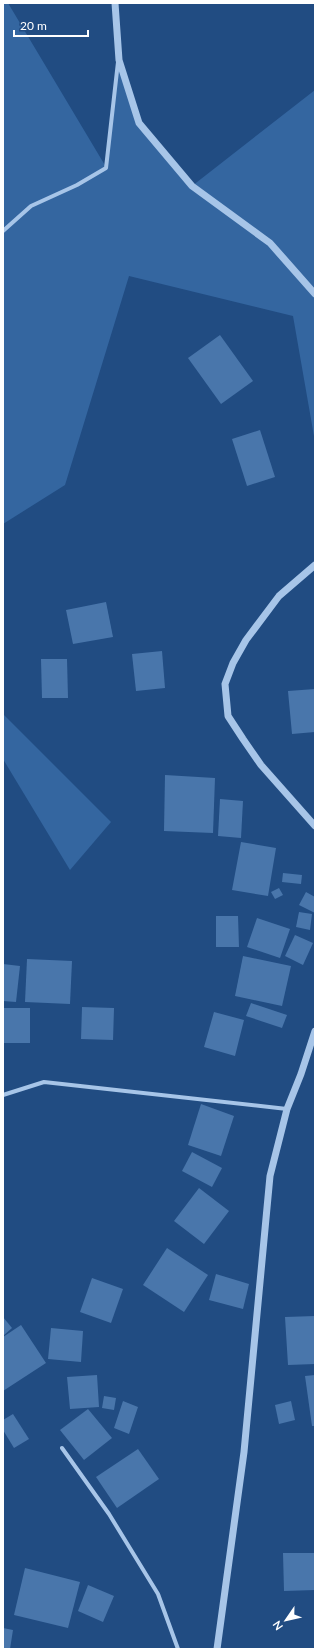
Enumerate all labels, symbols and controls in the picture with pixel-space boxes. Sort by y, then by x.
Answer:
scale bar [14,12,88,38]
text: 20 m [20,18,47,33]
north arrow [266,1600,306,1640]
text: N [270,1619,285,1633]

